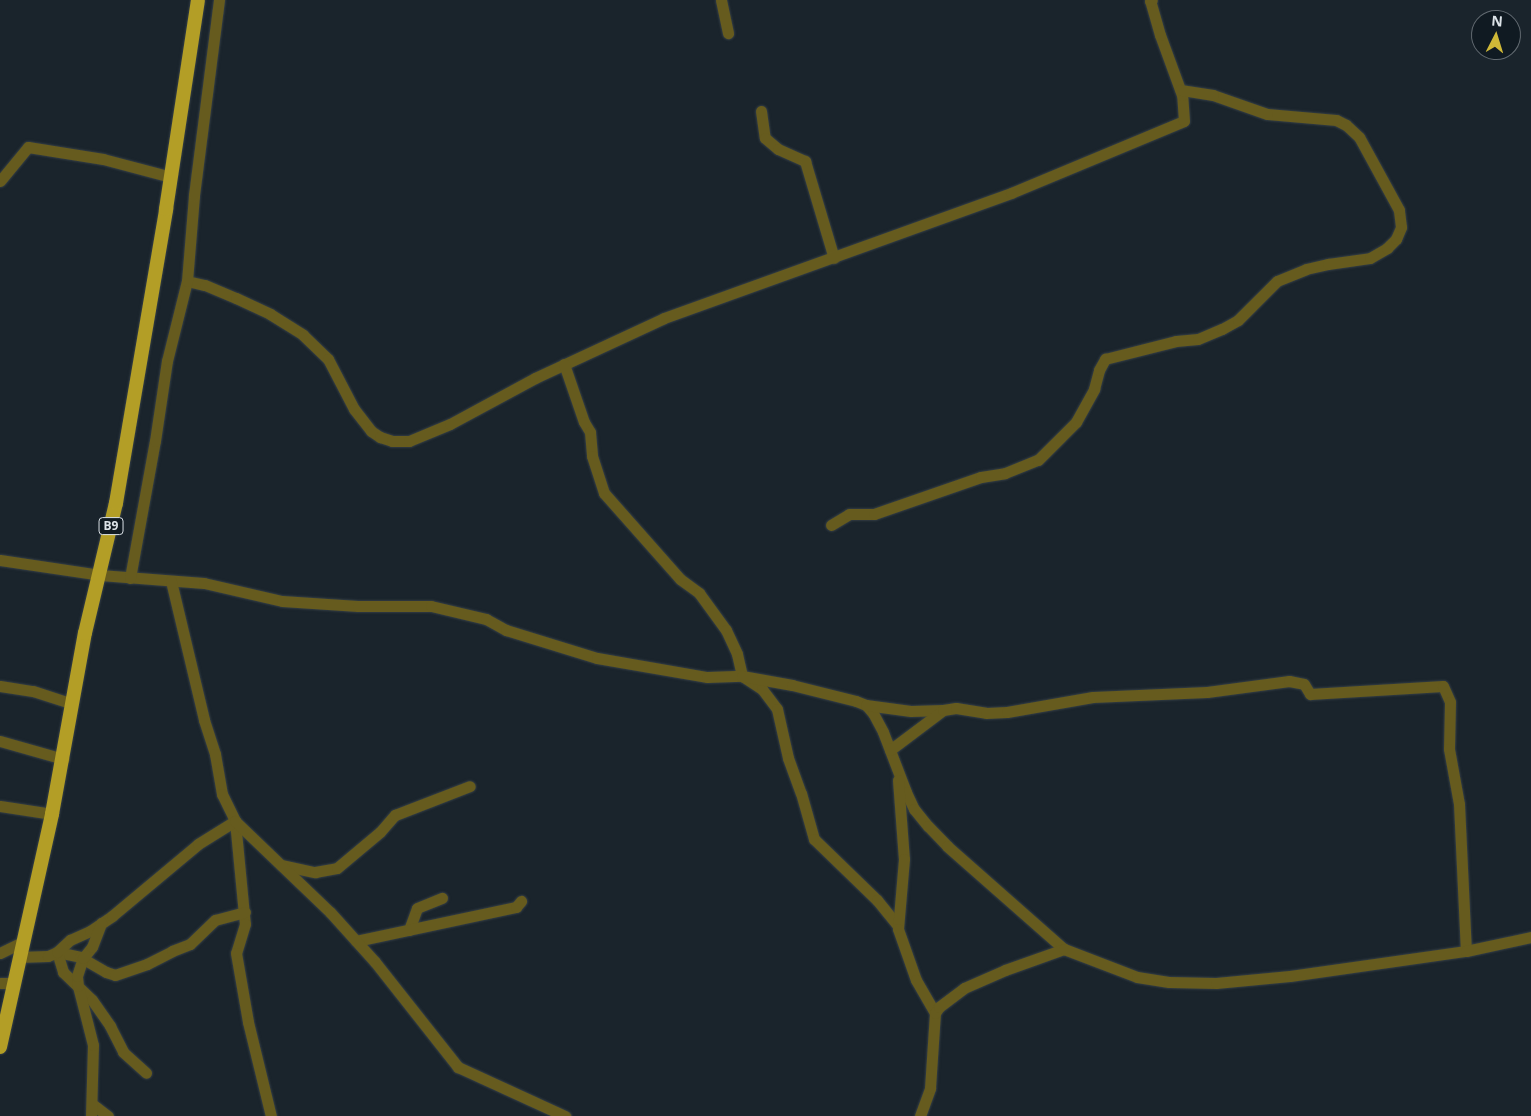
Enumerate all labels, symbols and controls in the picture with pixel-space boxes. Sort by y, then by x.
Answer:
north arrow [1471,10,1521,60]
text: N [1491,11,1504,31]
road number: B9 [98,516,124,536]

